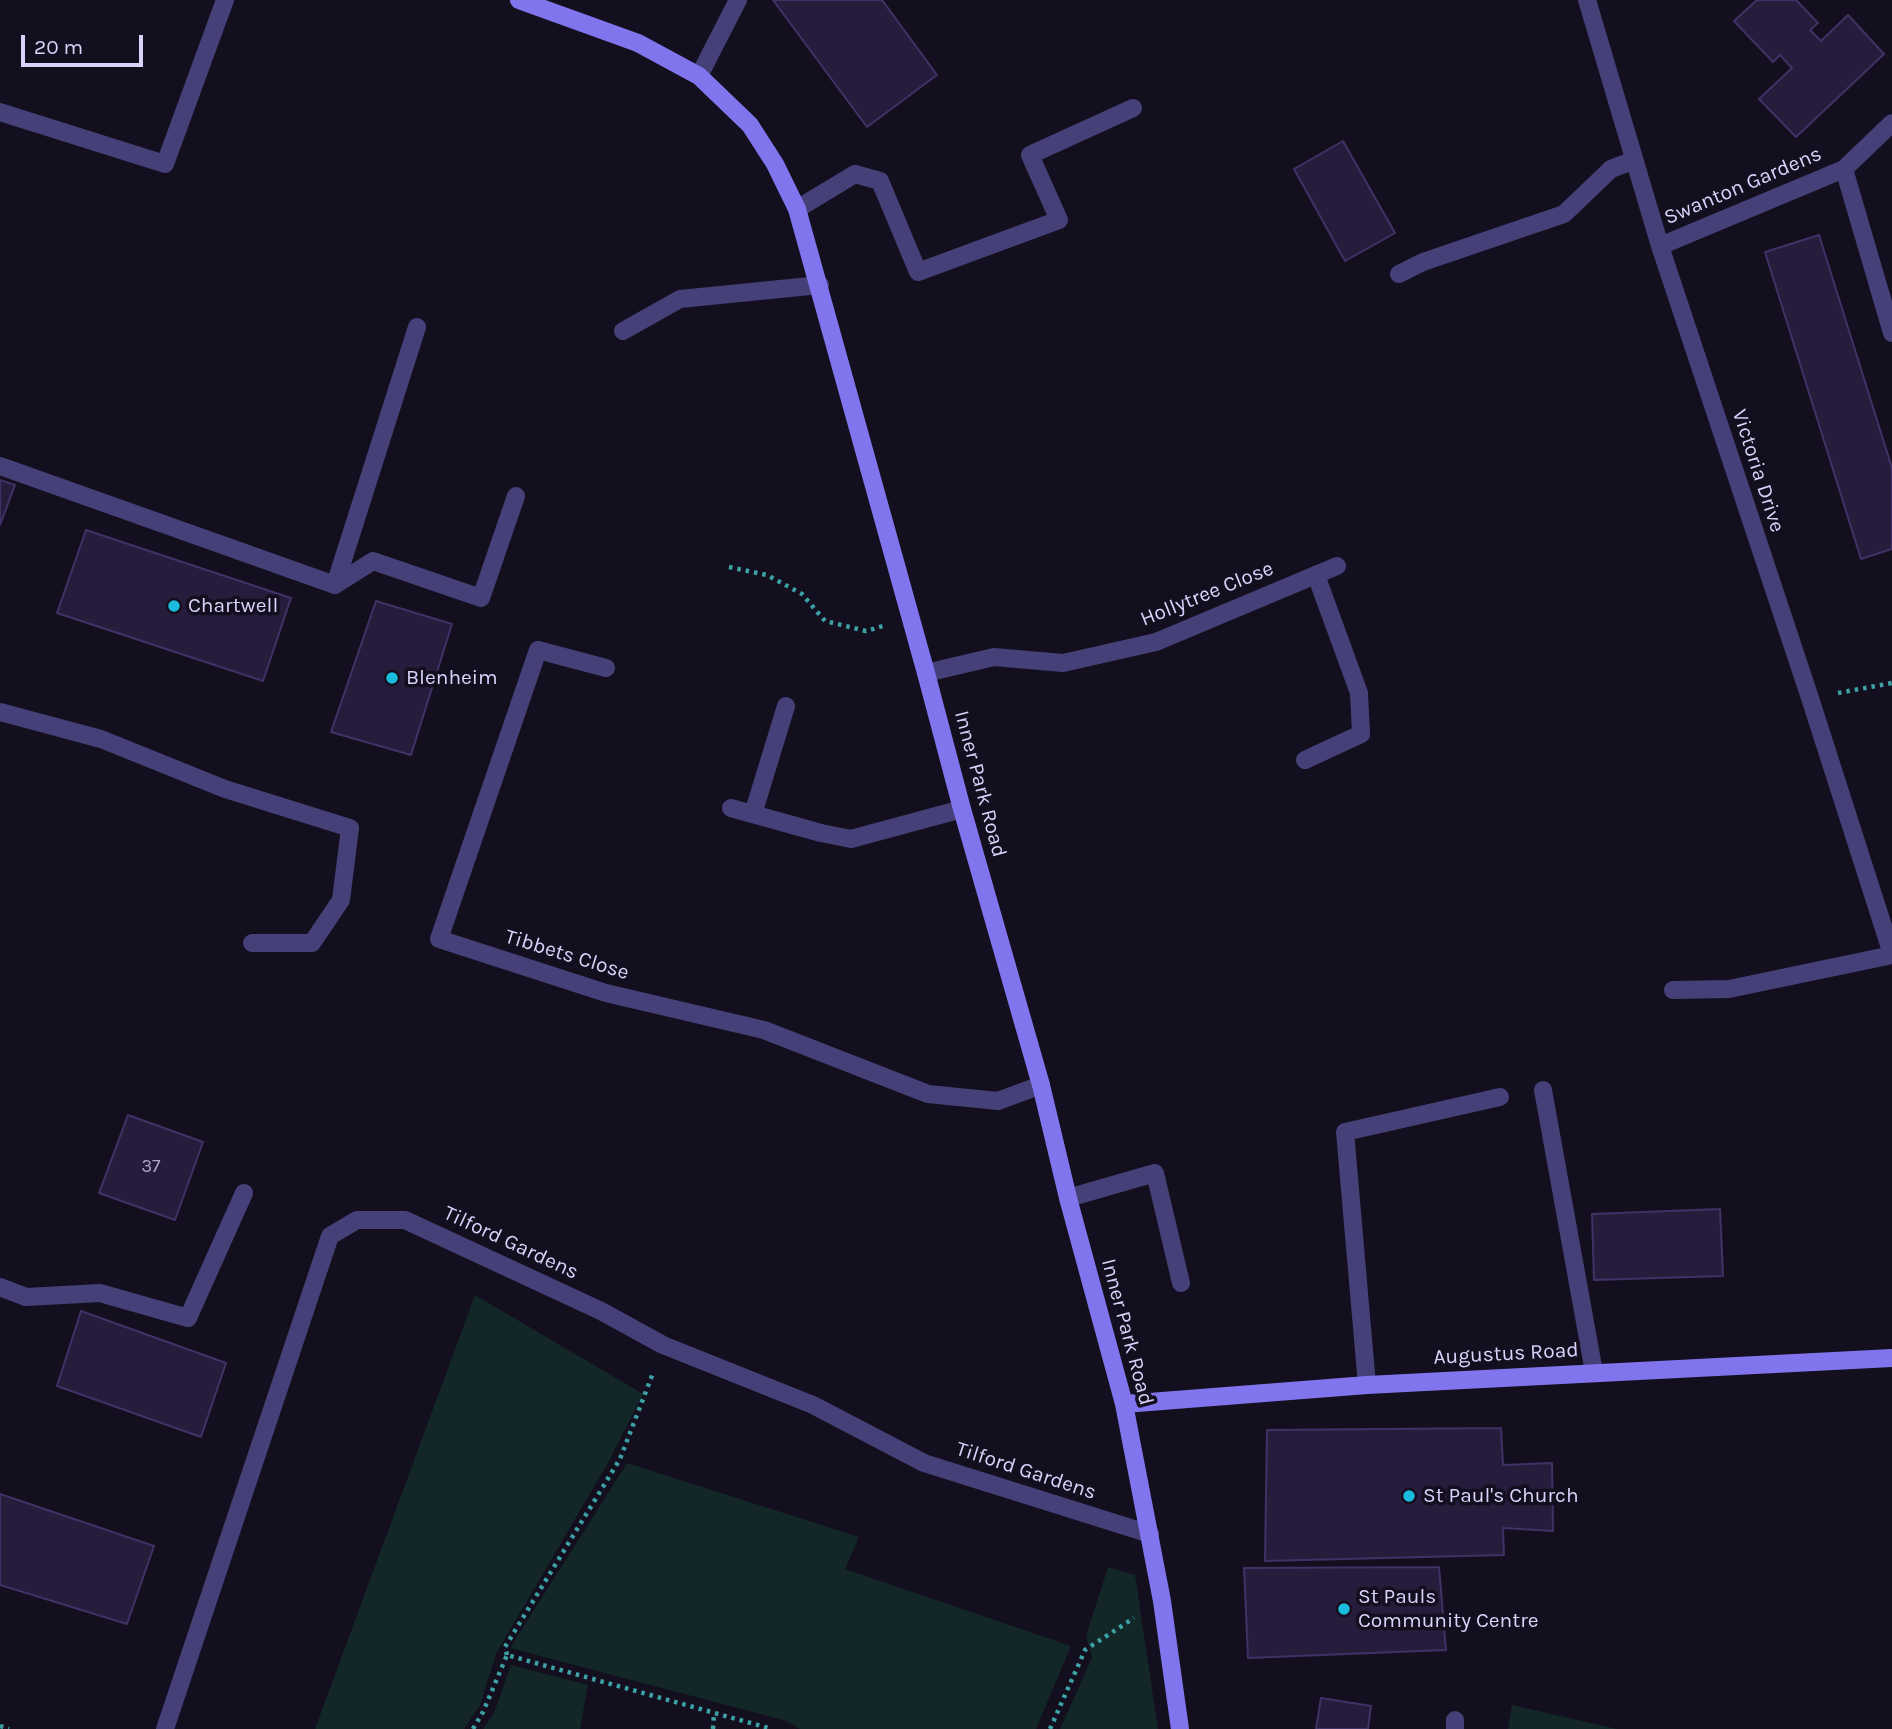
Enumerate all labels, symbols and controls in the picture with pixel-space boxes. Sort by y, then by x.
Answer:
scale bar [24,21,147,65]
text: 20 m [34,35,83,59]
street label: Swanton Gardens [1660,141,1826,231]
street label: Victoria Drive [1726,406,1790,536]
street label: Hollytree Close [1137,556,1277,632]
place label: Chartwell [188,593,278,619]
marker: Chartwell [166,598,182,614]
place label: Blenheim [406,665,498,691]
marker: Blenheim [384,670,400,686]
street label: Inner Park Road [948,708,1012,860]
street label: Tibbets Close [502,924,632,986]
house number: 37 [141,1156,161,1178]
street label: Tilford Gardens [440,1201,582,1285]
street label: Inner Park Road [1095,1256,1159,1408]
street label: Augustus Road [1433,1338,1579,1370]
street label: Tilford Gardens [953,1436,1099,1506]
place label: St Paul's Church [1423,1483,1579,1509]
marker: St Paul's Church [1401,1488,1417,1504]
place label: St Pauls Community Centre [1358,1584,1539,1634]
marker: St Pauls Community Centre [1336,1601,1352,1617]

